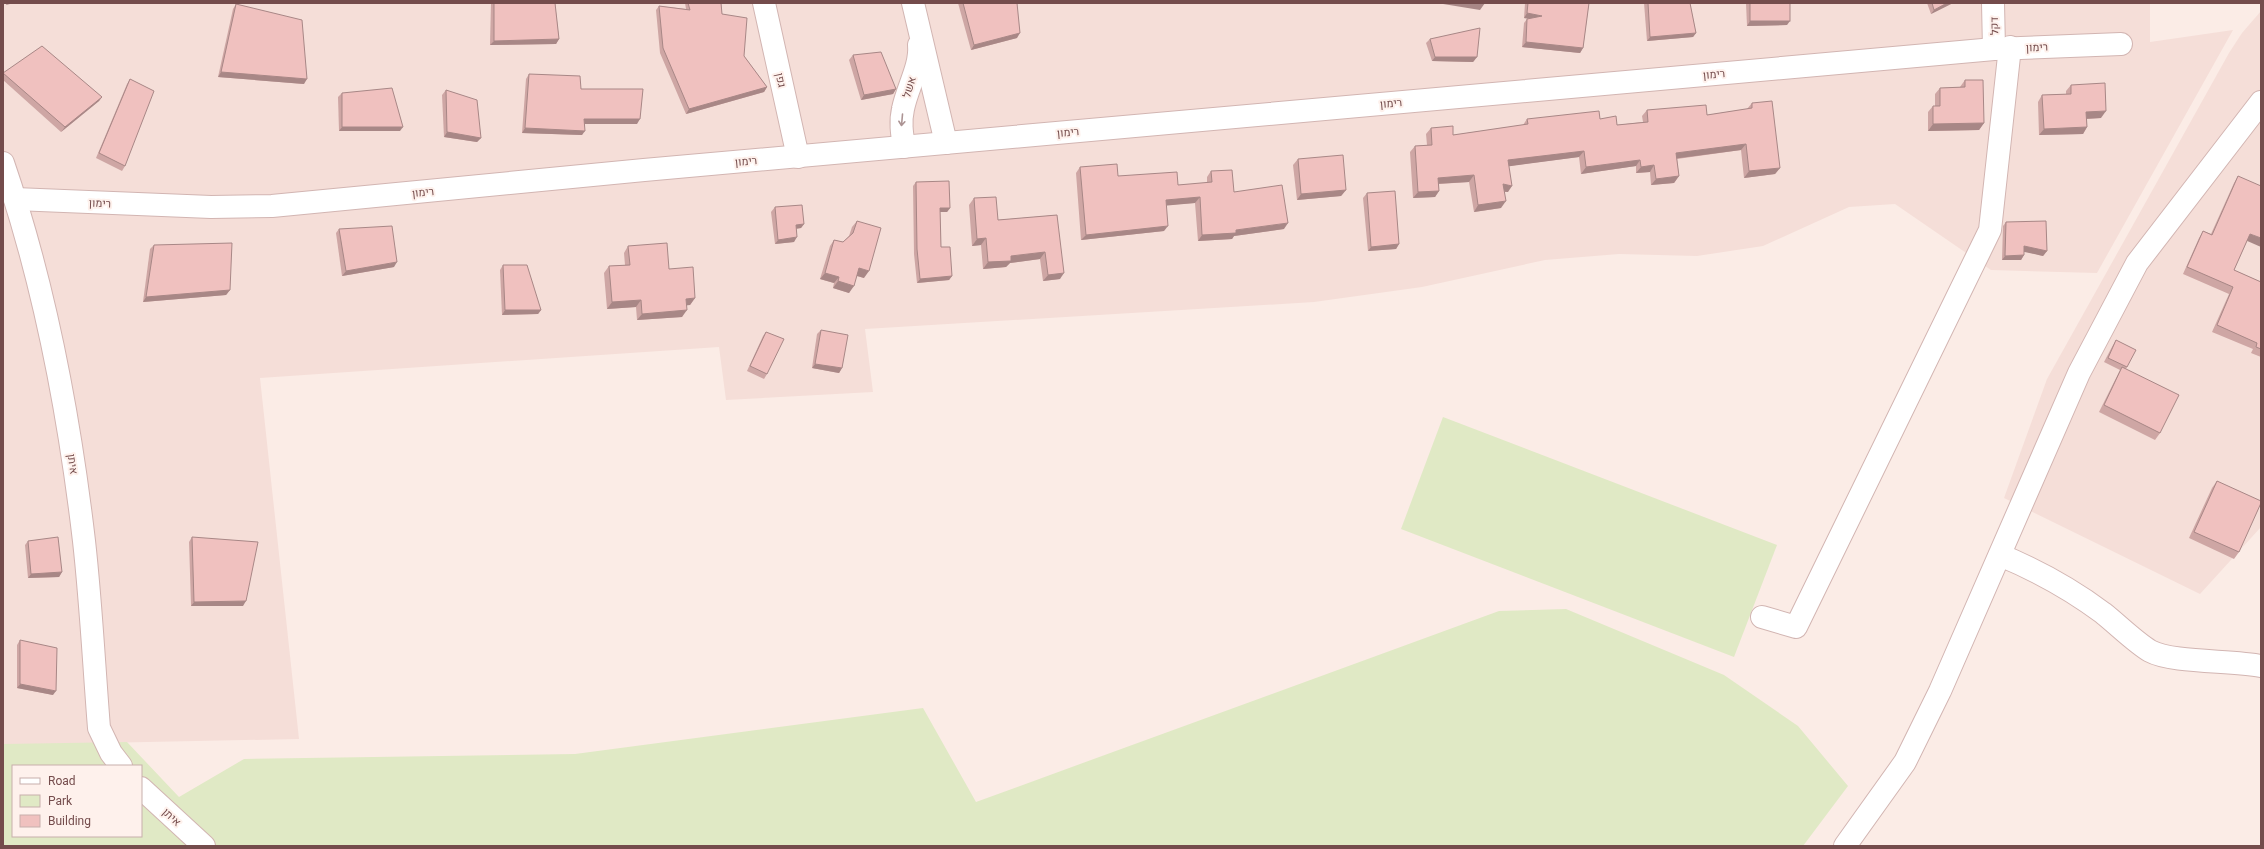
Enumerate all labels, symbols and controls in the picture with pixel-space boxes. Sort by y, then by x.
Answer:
street label: דקל [1988,17,2001,35]
street label: רימון [2026,41,2048,54]
street label: רימון [1702,67,1726,82]
street label: גפן [773,72,788,88]
street label: אשל [900,75,919,99]
street label: רימון [1379,96,1403,111]
one-way arrow [898,113,905,126]
street label: רימון [1056,125,1080,140]
street label: רימון [734,154,758,169]
street label: רימון [411,185,435,200]
street label: רימון [89,197,111,210]
street label: איתן [65,453,80,475]
legend [12,765,142,837]
text: Road [48,774,76,788]
text: Park [48,794,73,808]
street label: איתן [160,806,184,829]
text: Building [48,814,91,828]

